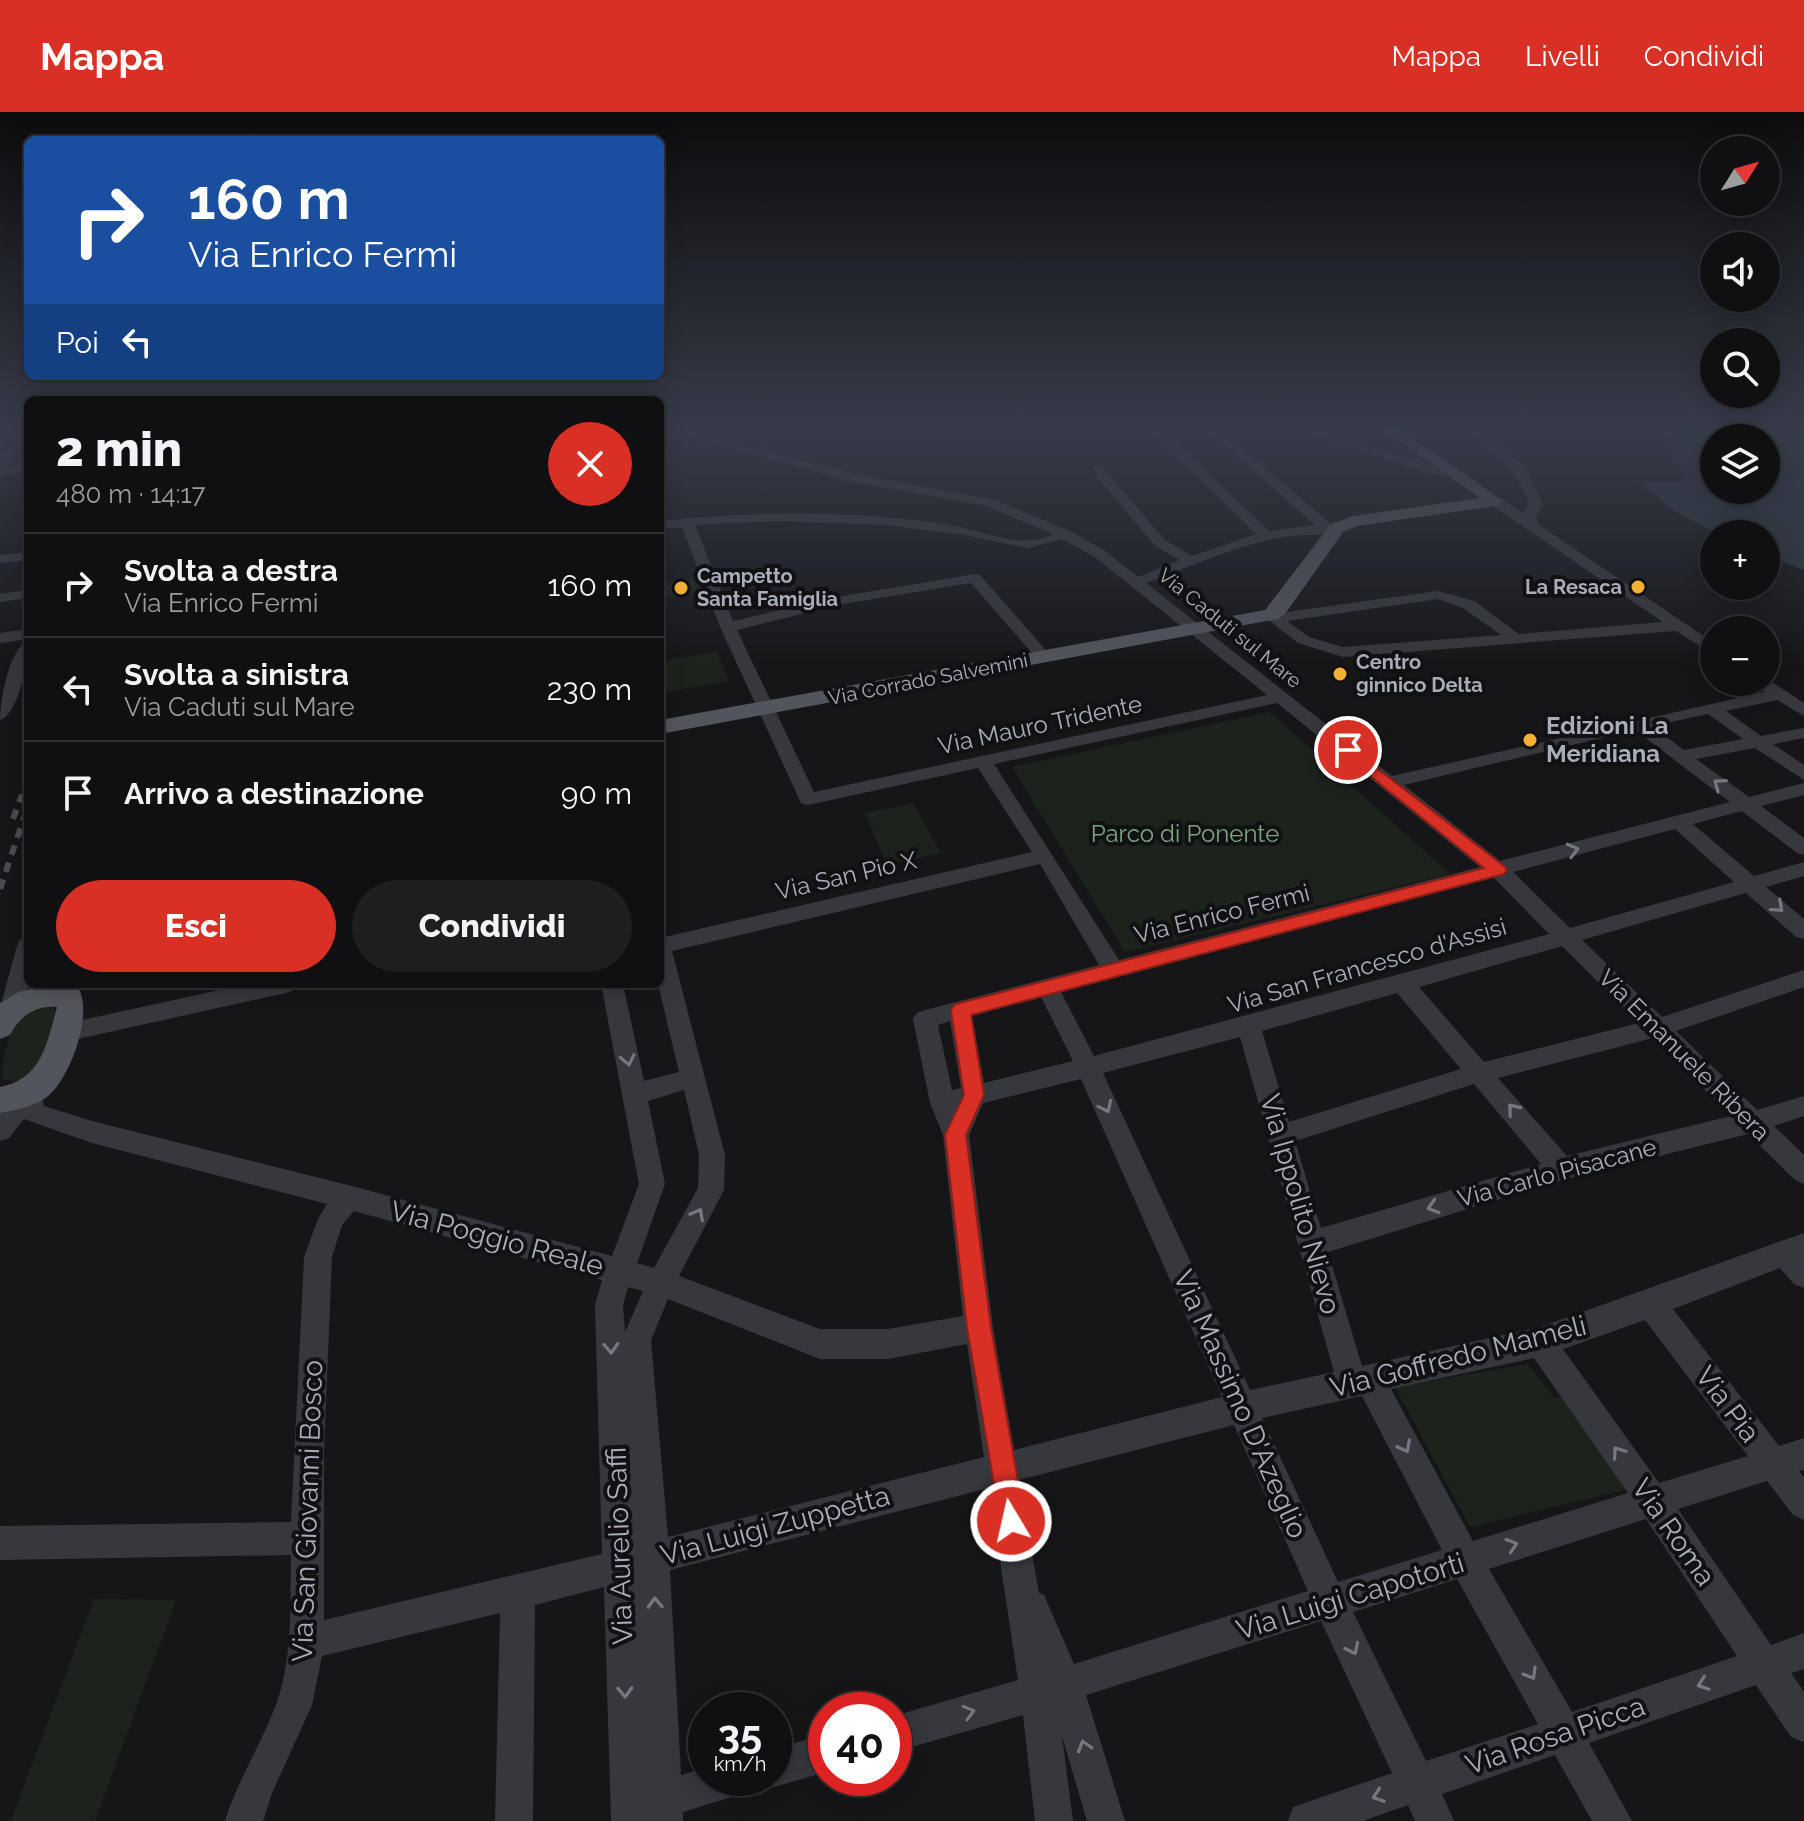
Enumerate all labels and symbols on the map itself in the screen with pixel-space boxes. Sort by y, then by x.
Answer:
north arrow [1700,136,1780,216]
street label: Via Caduti sul Mare [1154,563,1307,693]
place label: Campetto Santa Famiglia [697,564,838,611]
place label: La Resaca [1525,575,1622,599]
marker: La Resaca [1629,578,1647,596]
marker: Campetto Santa Famiglia [672,579,690,597]
street label: Via Corrado Salvemini [826,648,1030,710]
place label: Centro ginnico Delta [1356,650,1483,697]
marker: Centro ginnico Delta [1331,665,1349,683]
street label: Via Mauro Tridente [935,689,1144,760]
place label: Edizioni La Meridiana [1546,711,1669,768]
pin [1314,716,1382,784]
marker: Edizioni La Meridiana [1521,731,1539,749]
one-way arrow [1714,779,1728,794]
park label: Parco di Ponente [1091,819,1279,848]
one-way arrow [1566,842,1580,859]
street label: Via San Pio X [772,845,920,906]
street label: Via Enrico Fermi [1131,878,1312,949]
one-way arrow [1768,898,1783,912]
street label: Via San Francesco d'Assisi [1224,912,1510,1019]
street label: Via Emanuele Ribera [1593,963,1776,1146]
one-way arrow [619,1053,636,1067]
street label: Via Ippolito Nievo [1253,1090,1348,1318]
one-way arrow [1096,1099,1112,1113]
one-way arrow [1508,1104,1523,1118]
street label: Via Carlo Pisacane [1454,1132,1660,1213]
street label: Via Poggio Reale [387,1194,607,1283]
one-way arrow [1427,1198,1441,1214]
one-way arrow [688,1208,703,1222]
street label: Via Massimo D'Azeglio [1166,1265,1315,1543]
street label: Via Goffredo Mameli [1327,1309,1590,1404]
one-way arrow [602,1342,619,1355]
street label: Via San Giovanni Bosco [286,1360,329,1662]
street label: Via Pia [1688,1360,1767,1449]
one-way arrow [1396,1438,1411,1453]
one-way arrow [1613,1446,1628,1460]
street label: Via Aurelio Saffi [600,1447,639,1645]
street label: Via Roma [1625,1472,1722,1592]
street label: Via Luigi Zuppetta [657,1479,893,1572]
position arrow [969,1479,1053,1563]
one-way arrow [1504,1539,1518,1555]
street label: Via Luigi Capotorti [1232,1546,1468,1647]
one-way arrow [647,1596,664,1609]
one-way arrow [1343,1641,1359,1656]
one-way arrow [1521,1665,1537,1680]
one-way arrow [1697,1674,1711,1690]
one-way arrow [617,1686,634,1699]
street label: Via Rosa Picca [1461,1689,1649,1782]
speed limit sign: 40 [808,1692,912,1796]
one-way arrow [962,1705,975,1721]
one-way arrow [1077,1740,1093,1754]
one-way arrow [1372,1787,1386,1803]

